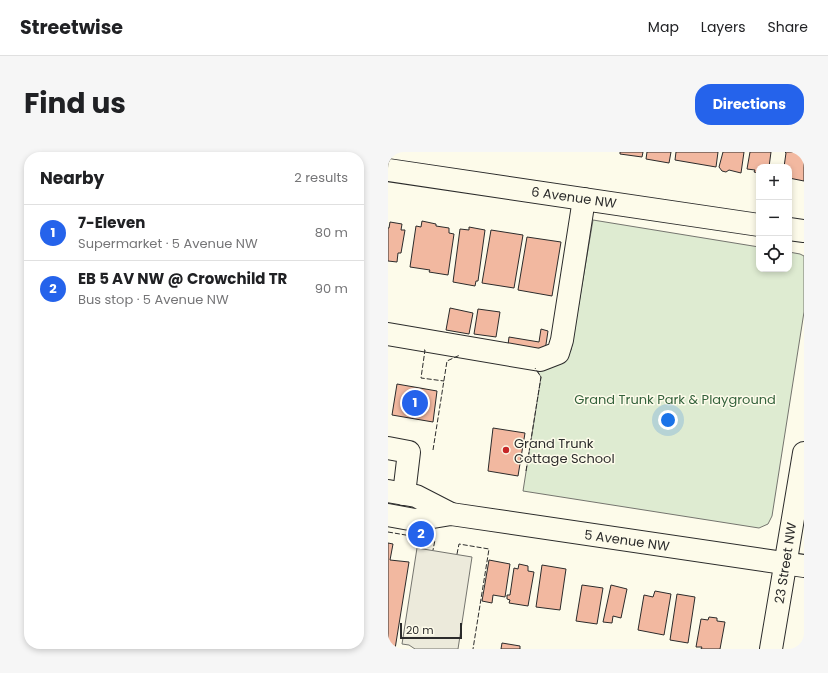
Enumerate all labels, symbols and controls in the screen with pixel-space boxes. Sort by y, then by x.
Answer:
text: Streetwise [20,14,123,41]
text: Map [648,17,679,37]
text: Layers [701,17,745,37]
text: Share [767,17,808,37]
text: Find us [24,84,126,123]
button: Directions [695,84,804,125]
map controls [756,164,792,272]
button: + [756,164,792,200]
text: Nearby [40,166,104,190]
text: 2 results [294,168,348,187]
street label: 6 Avenue NW [530,182,618,213]
button: − [756,200,792,236]
text: 7-Eleven [78,212,145,233]
text: 1 [51,223,55,242]
text: 80 m [315,223,348,242]
text: Supermarket · 5 Avenue NW [78,234,258,253]
button: locate [756,236,792,272]
text: EB 5 AV NW @ Crowchild TR [78,268,287,289]
text: 2 [49,279,57,298]
text: 90 m [315,279,348,298]
text: Bus stop · 5 Avenue NW [78,290,229,309]
pin: 1 [402,388,428,418]
park label: Grand Trunk Park & Playground [574,390,776,409]
your location [658,410,678,430]
place label: Grand Trunk Cottage School [514,434,615,468]
marker: Grand Trunk Cottage School [501,445,511,455]
pin: 2 [408,519,434,549]
street label: 23 Street NW [770,521,801,605]
street label: 5 Avenue NW [583,525,671,556]
scale bar [400,621,462,640]
text: 20 m [406,622,434,638]

